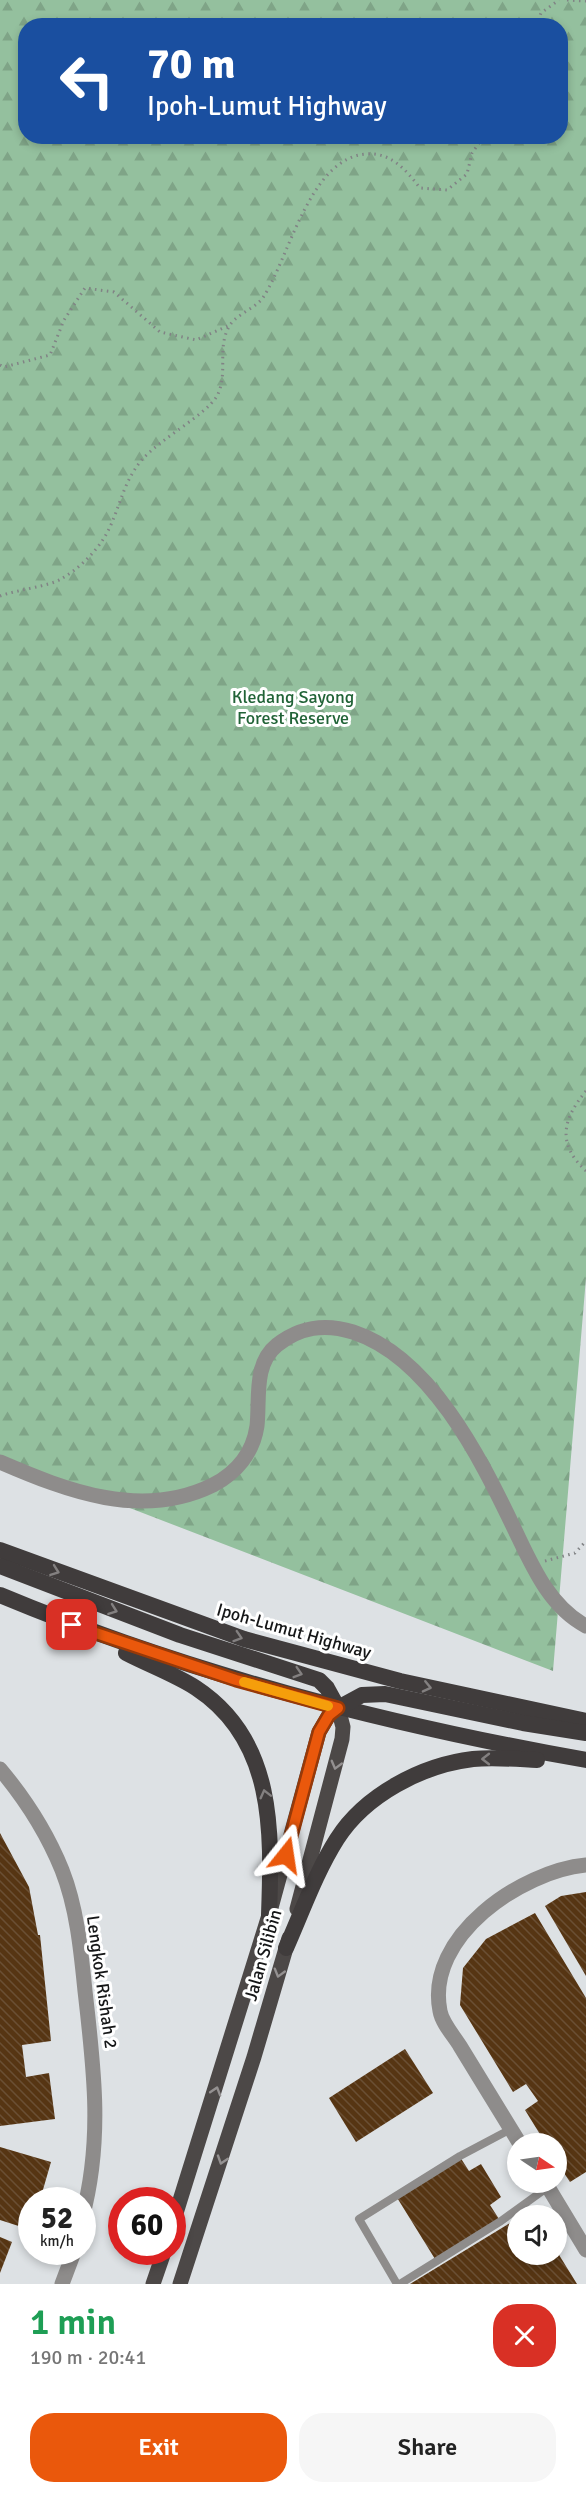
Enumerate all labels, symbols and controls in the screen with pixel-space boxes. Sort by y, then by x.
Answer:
text: 70 m [147,39,236,90]
icon: left [48,42,126,120]
text: Ipoh-Lumut Highway [147,90,387,123]
park label: Kledang Sayong Forest Reserve [232,686,354,729]
one-way arrow [49,1564,60,1576]
street label: Ipoh-Lumut Highway [214,1598,374,1664]
pin [46,1599,97,1650]
one-way arrow [107,1603,118,1616]
icon: arrive [55,1608,88,1641]
one-way arrow [232,1630,243,1642]
one-way arrow [292,1666,303,1678]
one-way arrow [421,1679,431,1692]
one-way arrow [481,1753,490,1765]
one-way arrow [330,1760,343,1770]
one-way arrow [260,1789,273,1799]
position arrow [254,1823,318,1887]
street label: Jalan Silibin [239,1907,287,2003]
street label: Lengkok Rishah 2 [82,1914,122,2050]
one-way arrow [274,1967,286,1978]
one-way arrow [209,2086,221,2097]
north arrow [507,2133,567,2193]
map controls [507,2133,567,2265]
one-way arrow [217,2154,229,2165]
speed limit sign: 60 [108,2187,186,2265]
text: 52 [41,2200,73,2237]
button: sound [507,2205,567,2265]
text: km/h [40,2232,74,2250]
text: 1 min [30,2300,116,2345]
button: close [493,2304,556,2367]
text: 190 m · 20:41 [30,2345,146,2370]
button: Exit [30,2413,287,2482]
button: Share [299,2413,556,2482]

